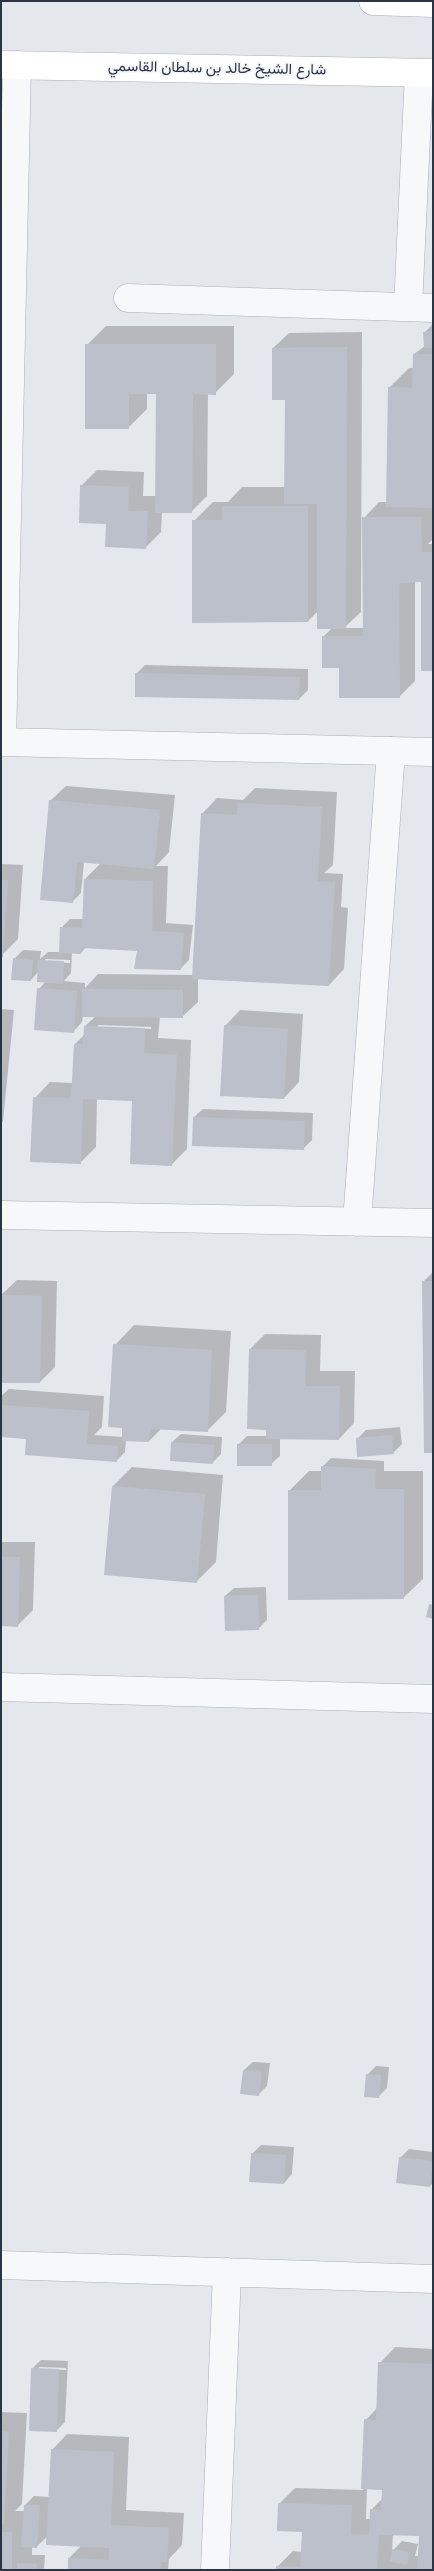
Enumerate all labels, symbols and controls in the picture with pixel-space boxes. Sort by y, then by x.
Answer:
street label: شارع الشيخ خالد بن سلطان القاسمي [108,58,326,80]

